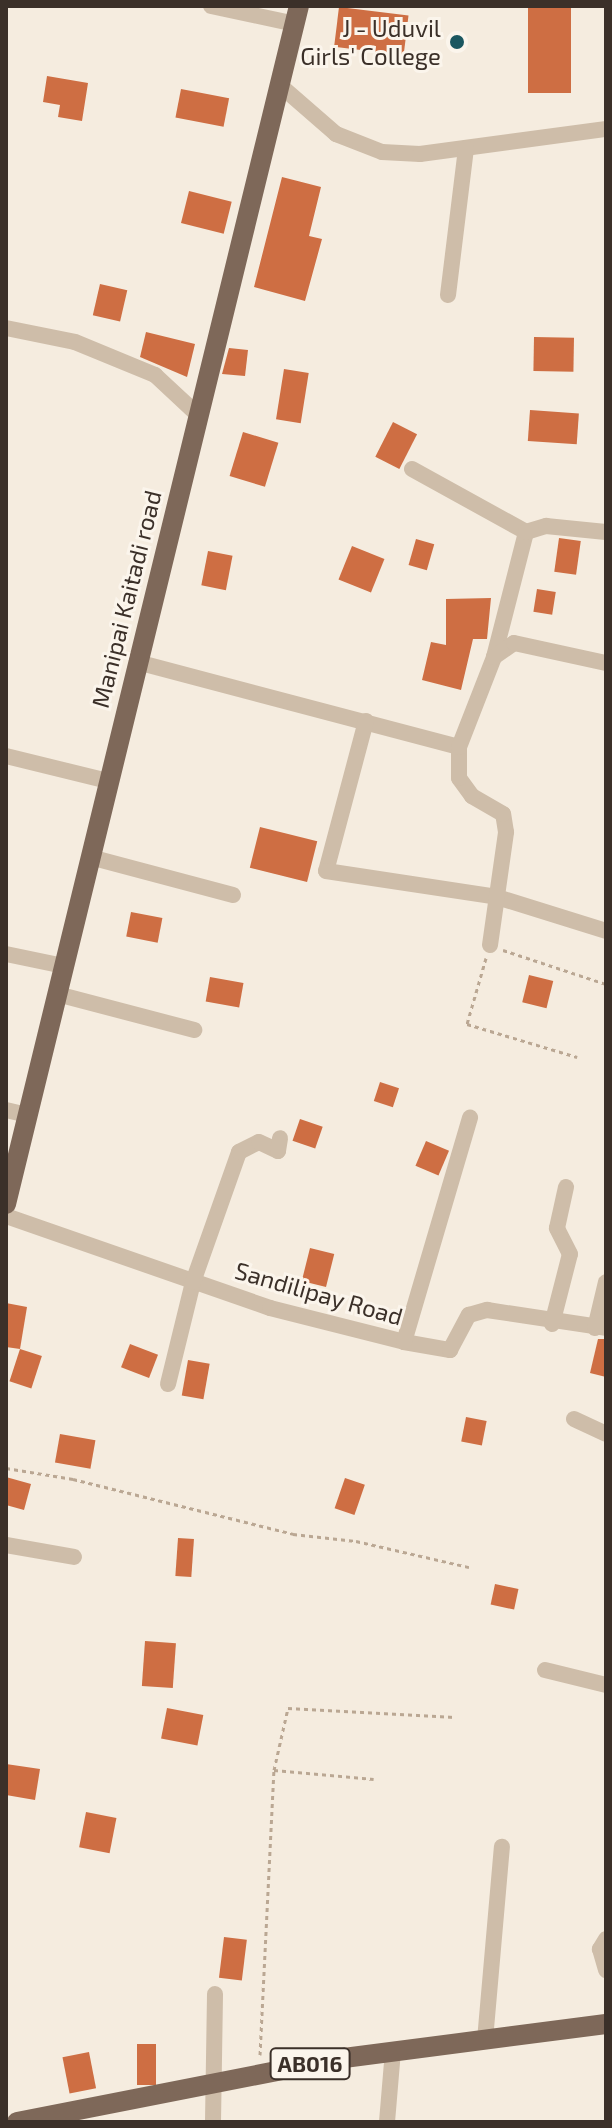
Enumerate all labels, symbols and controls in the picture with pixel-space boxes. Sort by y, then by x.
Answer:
place label: J - Uduvil Girls' College [300,14,441,70]
marker: J - Uduvil Girls' College [448,33,466,51]
street label: Manipai Kaitadi road [85,487,167,711]
street label: Sandilipay Road [232,1255,406,1331]
road number: AB016 [268,2046,352,2082]

